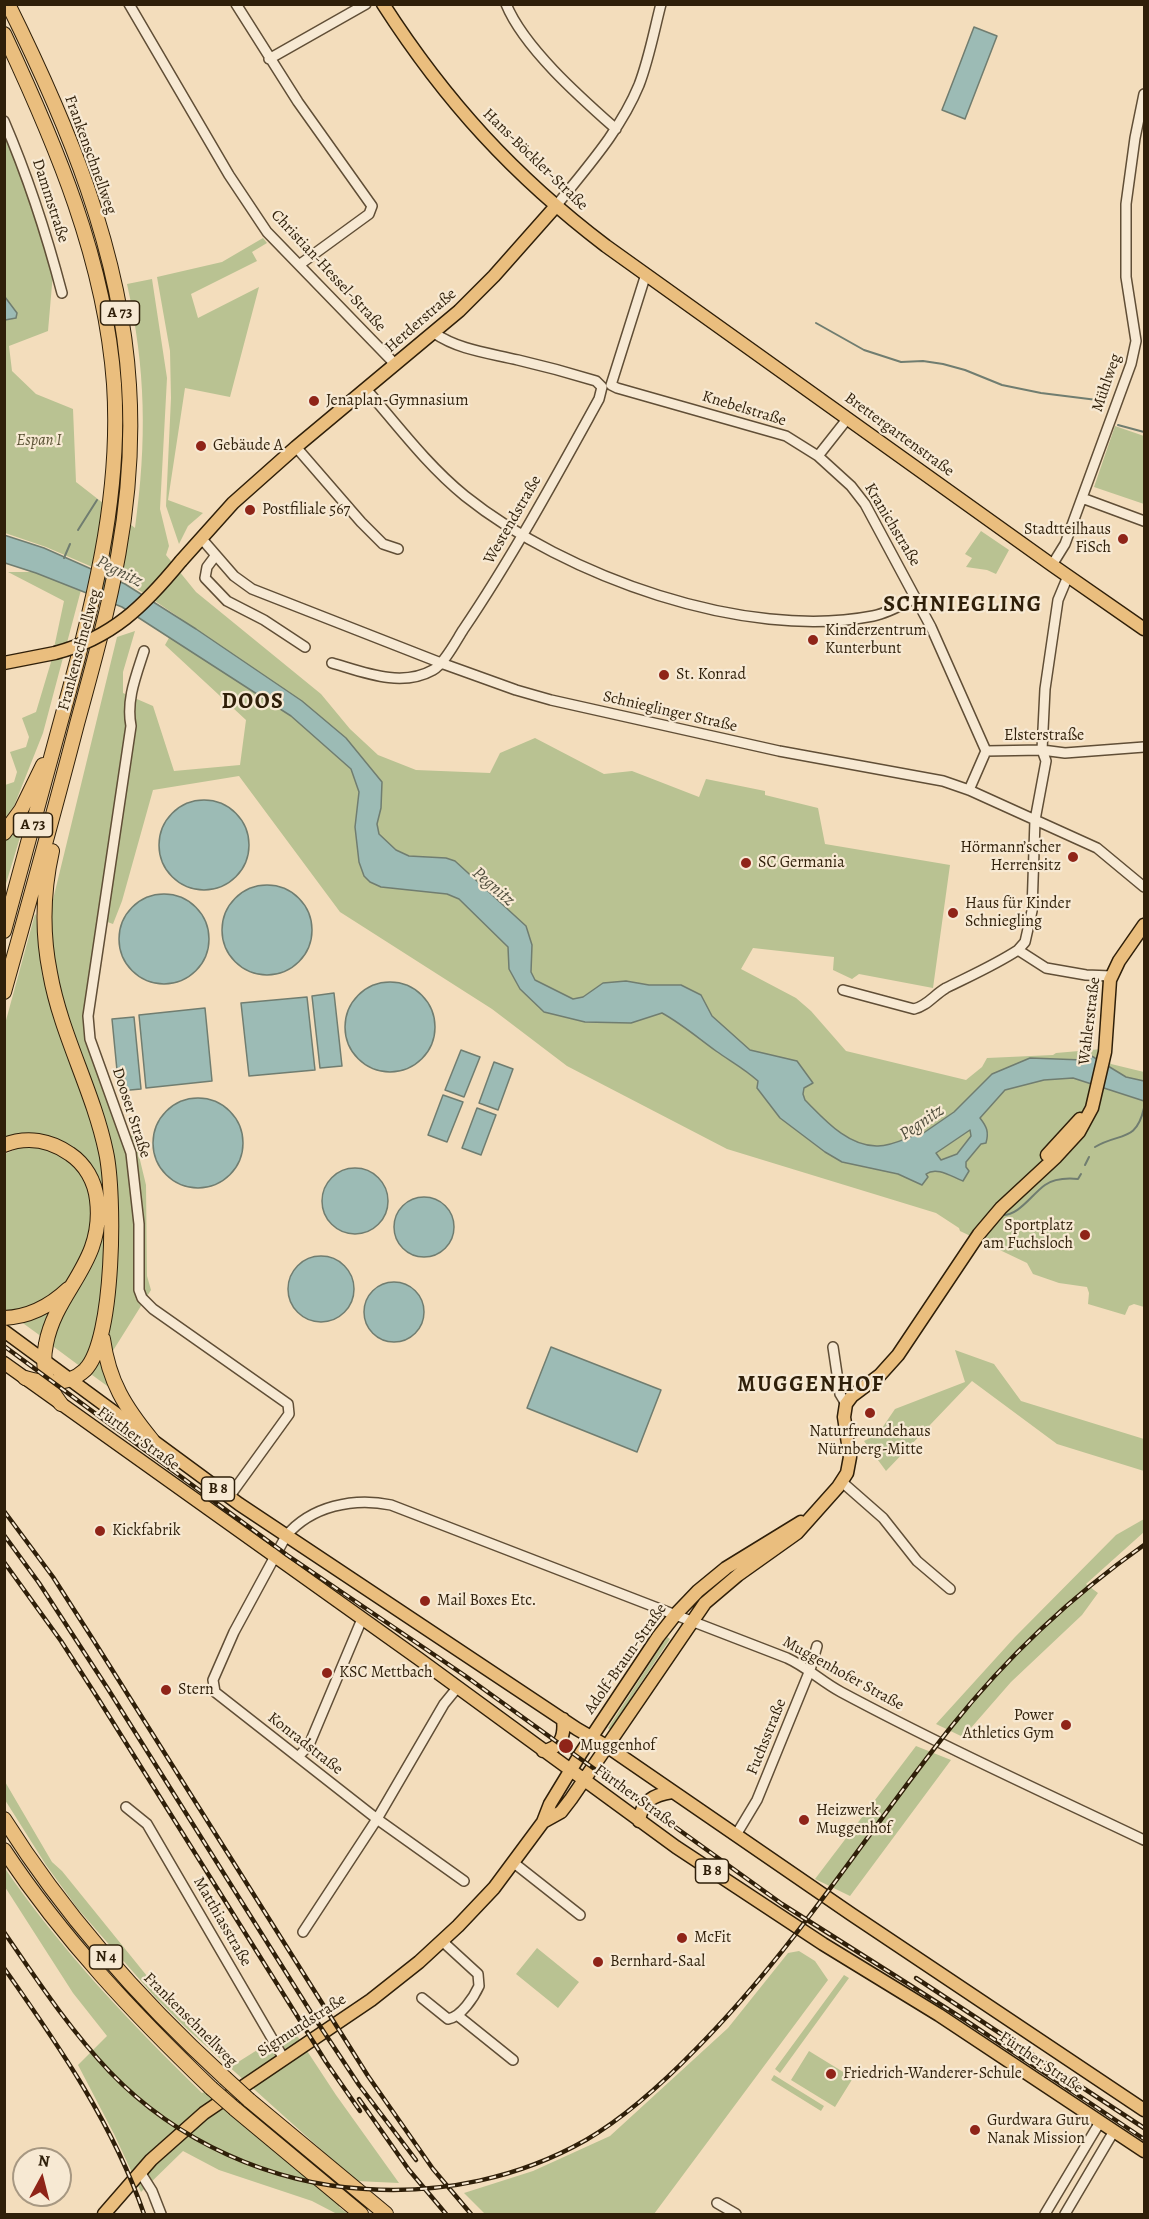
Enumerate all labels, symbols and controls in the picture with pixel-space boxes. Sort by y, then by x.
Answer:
street label: Frankenschnellweg [60,93,120,217]
street label: Hans-Böckler-Straße [478,105,592,215]
street label: Dammstraße [27,157,73,245]
street label: Christian-Hessel-Straße [266,206,390,336]
street label: Herderstraße [381,285,461,357]
road number: A 73 [100,301,140,325]
street label: Mühlweg [1088,351,1126,415]
street label: Knebelstraße [700,387,788,431]
street label: Brettergartenstraße [840,389,958,481]
place label: Jenaplan-Gymnasium [326,391,469,411]
marker: Jenaplan-Gymnasium [307,394,321,408]
park label: Espan I [16,431,62,451]
place label: Gebäude A [213,436,283,456]
marker: Gebäude A [194,439,208,453]
street label: Westendstraße [480,472,546,568]
street label: Kranichstraße [860,480,924,570]
place label: Postfiliale 567 [262,500,350,520]
marker: Postfiliale 567 [243,503,257,517]
place label: Stadtteilhaus FiSch [1024,520,1111,558]
marker: Stadtteilhaus FiSch [1116,532,1130,546]
water label: Pegnitz [92,551,146,593]
street label: Frankenschnellweg [55,587,105,713]
district label: SCHNIEGLING [883,593,1043,619]
place label: Kinderzentrum Kunterbunt [825,621,927,659]
marker: Kinderzentrum Kunterbunt [806,633,820,647]
place label: St. Konrad [676,665,746,685]
marker: St. Konrad [657,668,671,682]
street label: Schnieglinger Straße [601,687,739,737]
district label: DOOS [222,690,284,716]
street label: Elsterstraße [1004,726,1084,746]
road number: A 73 [14,813,52,837]
place label: Hörmann’scher Herrensitz [960,838,1061,876]
marker: Hörmann’scher Herrensitz [1066,850,1080,864]
place label: SC Germania [758,853,845,873]
marker: SC Germania [739,856,753,870]
water label: Pegnitz [467,863,519,911]
place label: Haus für Kinder Schniegling [965,894,1071,932]
marker: Haus für Kinder Schniegling [946,906,960,920]
street label: Wahlerstraße [1075,976,1105,1066]
street label: Dooser Straße [107,1065,155,1161]
water label: Pegnitz [896,1100,948,1146]
place label: Sportplatz am Fuchsloch [983,1216,1073,1254]
marker: Sportplatz am Fuchsloch [1078,1228,1092,1242]
district label: MUGGENHOF [737,1373,885,1399]
street label: Fürther Straße [93,1403,183,1475]
marker: Naturfreundehaus Nürnberg-Mitte [863,1406,877,1420]
place label: Naturfreundehaus Nürnberg-Mitte [809,1422,931,1460]
road number: B 8 [202,1477,234,1501]
place label: Kickfabrik [112,1521,181,1541]
marker: Kickfabrik [93,1524,107,1538]
place label: Mail Boxes Etc. [437,1591,536,1611]
marker: Mail Boxes Etc. [418,1594,432,1608]
street label: Adolf-Braun-Straße [581,1600,671,1718]
street label: Muggenhofer Straße [779,1633,907,1715]
place label: KSC Mettbach [339,1663,433,1683]
marker: KSC Mettbach [320,1666,334,1680]
place label: Stern [178,1680,214,1700]
marker: Stern [159,1683,173,1697]
street label: Fuchsstraße [743,1696,791,1778]
place label: Power Athletics Gym [963,1706,1054,1744]
street label: Konradstraße [264,1709,346,1779]
marker: Power Athletics Gym [1059,1718,1073,1732]
place label: Muggenhof [580,1736,656,1756]
marker: Muggenhof [557,1737,575,1755]
street label: Fürther Straße [590,1761,680,1833]
place label: Heizwerk Muggenhof [816,1801,892,1839]
marker: Heizwerk Muggenhof [797,1813,811,1827]
road number: B 8 [696,1859,728,1883]
street label: Matthiasstraße [189,1874,255,1970]
place label: McFit [694,1928,731,1948]
marker: McFit [675,1931,689,1945]
road number: N 4 [90,1945,122,1969]
place label: Bernhard-Saal [610,1952,705,1972]
marker: Bernhard-Saal [591,1955,605,1969]
street label: Frankenschnellweg [139,1969,241,2071]
street label: Sigmundstraße [254,1990,350,2062]
street label: Fürther Straße [995,2028,1087,2098]
place label: Friedrich-Wanderer-Schule [843,2064,1022,2084]
marker: Friedrich-Wanderer-Schule [824,2067,838,2081]
place label: Gurdwara Guru Nanak Mission [987,2111,1089,2149]
marker: Gurdwara Guru Nanak Mission [968,2123,982,2137]
north arrow [12,2147,72,2207]
text: N [37,2149,51,2173]

